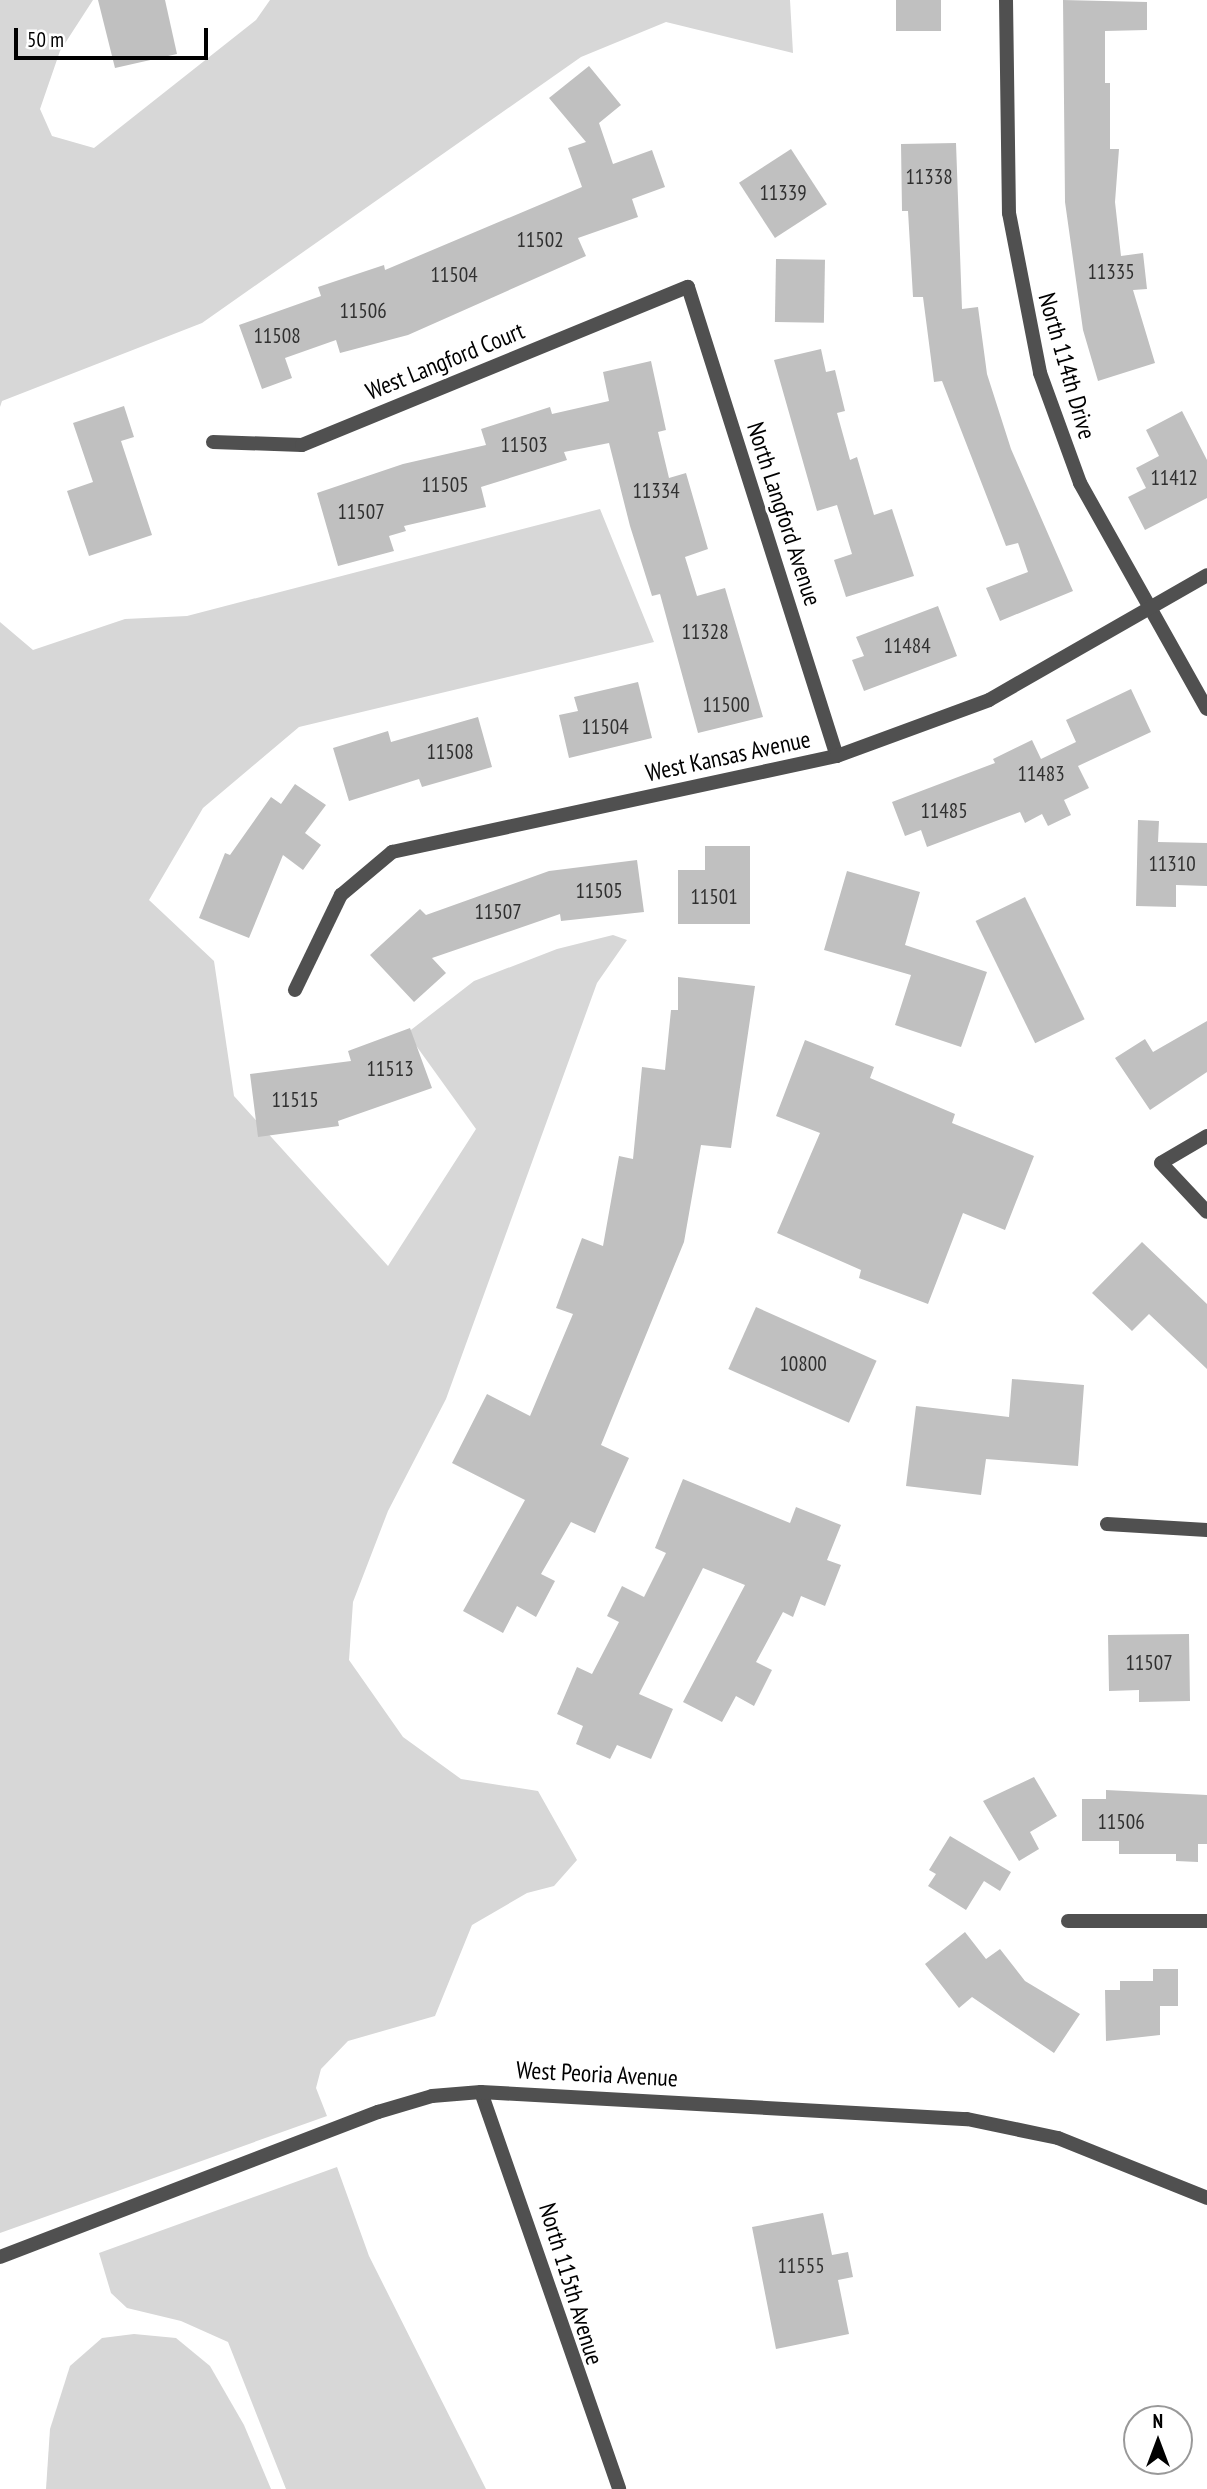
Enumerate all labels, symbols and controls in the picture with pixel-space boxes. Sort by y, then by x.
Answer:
scale bar [18,14,212,58]
text: 50 m [27,26,64,53]
house number: 11338 [905,164,953,190]
house number: 11339 [759,180,807,206]
house number: 11502 [516,227,564,253]
house number: 11335 [1087,259,1135,285]
house number: 11504 [430,262,478,288]
street label: North 114th Drive [1032,289,1102,443]
house number: 11506 [339,298,387,324]
street label: West Langford Court [362,316,528,406]
house number: 11508 [253,323,301,349]
street label: North Langford Avenue [741,418,827,610]
house number: 11503 [500,432,548,458]
house number: 11412 [1150,465,1198,491]
house number: 11505 [421,472,469,498]
house number: 11334 [632,478,680,504]
house number: 11507 [337,499,385,525]
house number: 11328 [681,619,729,645]
house number: 11484 [883,633,931,659]
house number: 11500 [702,692,750,718]
house number: 11504 [581,714,629,740]
street label: West Kansas Avenue [643,724,813,788]
house number: 11508 [426,739,474,765]
house number: 11483 [1017,761,1065,787]
house number: 11485 [920,798,968,824]
house number: 11310 [1148,851,1196,877]
house number: 11505 [575,878,623,904]
house number: 11501 [690,884,738,910]
house number: 11507 [474,899,522,925]
house number: 11513 [366,1056,414,1082]
house number: 11515 [271,1087,319,1113]
house number: 10800 [779,1351,827,1377]
house number: 11507 [1125,1650,1173,1676]
house number: 11506 [1097,1809,1145,1835]
street label: West Peoria Avenue [515,2055,679,2093]
street label: North 115th Avenue [533,2199,609,2369]
house number: 11555 [777,2253,825,2279]
north arrow [1123,2405,1193,2475]
text: N [1153,2409,1163,2433]

